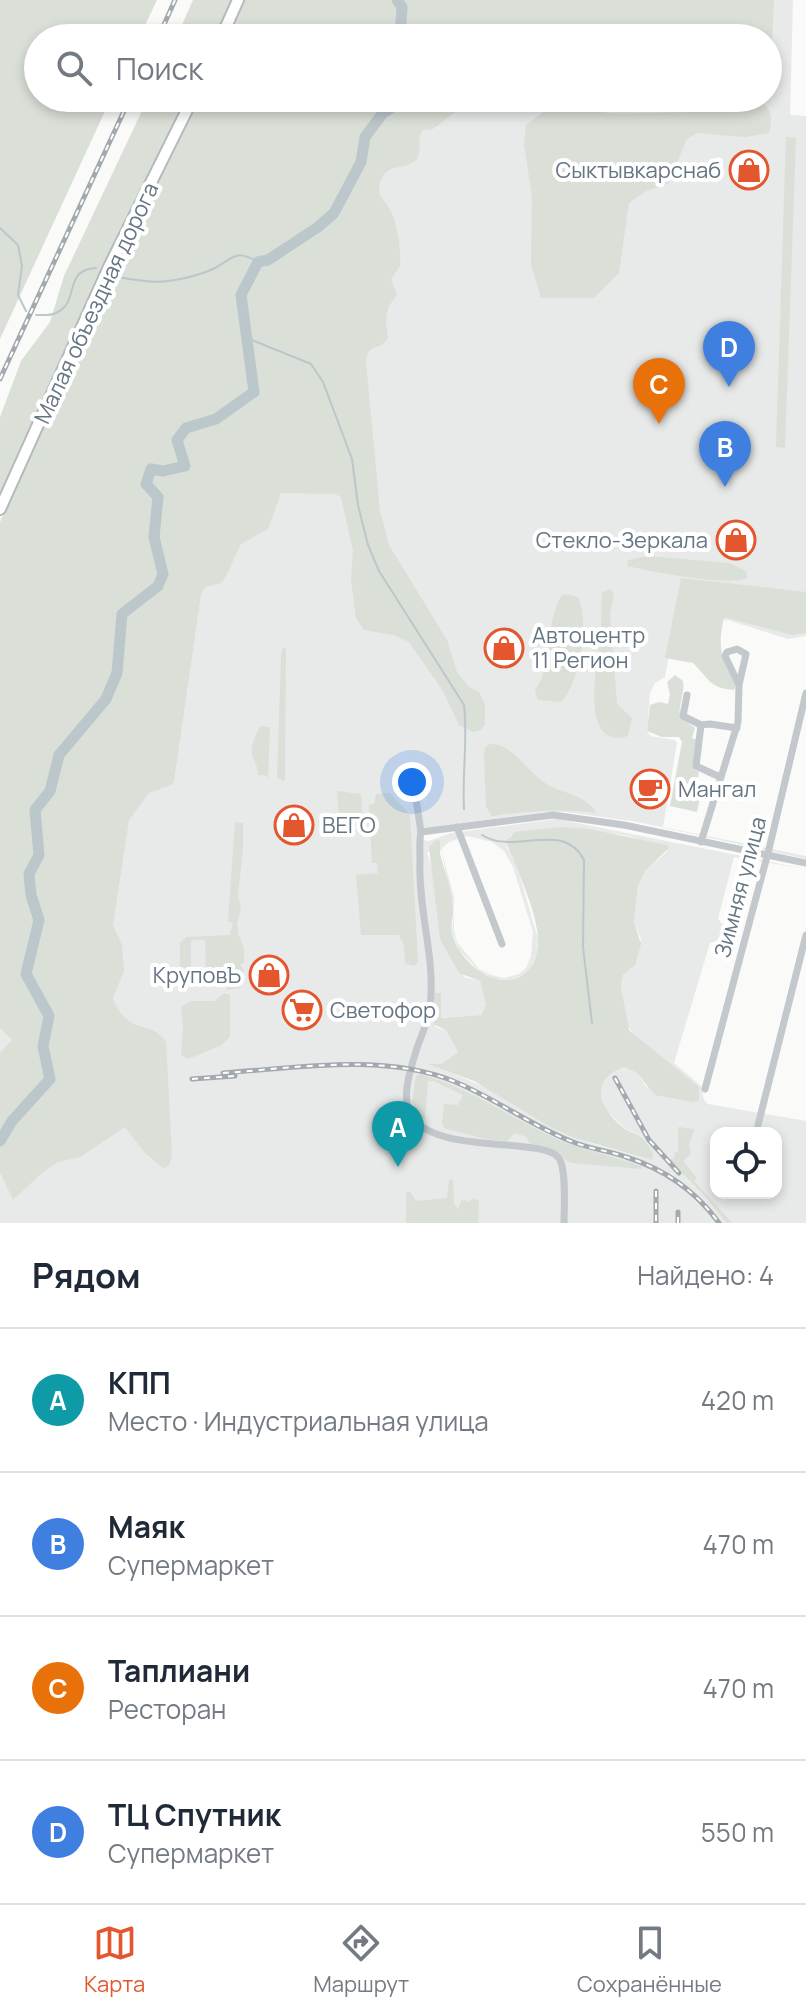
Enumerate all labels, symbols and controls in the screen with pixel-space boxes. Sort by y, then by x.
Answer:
search box [24,24,782,112]
icon: search [52,46,96,90]
text: Поиск [116,48,203,89]
shop icon: Сыктывкарснаб [728,149,770,191]
place label: Сыктывкарснаб [556,155,721,185]
street label: Малая объездная дорога [27,177,165,429]
pin: D [703,321,755,387]
pin: C [633,358,685,424]
pin: B [699,421,751,487]
shop icon: Стекло-Зеркала [715,519,757,561]
place label: Стекло-Зеркала [536,525,708,555]
place label: Автоцентр 11 Регион [532,620,645,675]
shop icon: Автоцентр 11 Регион [483,627,525,669]
your location [392,762,432,802]
cafe icon: Мангал [629,768,671,810]
place label: Мангал [678,774,756,804]
shop icon: ВЕГО [273,804,315,846]
place label: ВЕГО [322,810,376,840]
street label: Зимняя улица [707,813,773,961]
shop icon: КруповЪ [248,954,290,996]
place label: КруповЪ [153,960,241,990]
supermarket icon: Светофор [281,989,323,1031]
place label: Светофор [330,995,436,1025]
pin: A [372,1101,424,1167]
map controls [710,1127,782,1199]
button: locate [710,1127,782,1199]
text: Рядом [32,1252,141,1298]
text: Найдено: 4 [637,1257,774,1293]
text: КПП [108,1362,171,1403]
text: A [49,1382,67,1418]
text: 420 m [701,1382,774,1418]
text: Место · Индустриальная улица [108,1403,489,1439]
text: Маяк [108,1506,185,1547]
text: B [50,1526,66,1562]
text: 470 m [703,1526,774,1562]
text: Супермаркет [108,1547,274,1583]
text: Таплиани [108,1650,250,1691]
text: C [48,1670,68,1706]
text: 470 m [703,1670,774,1706]
text: Ресторан [108,1691,226,1727]
text: ТЦ Спутник [108,1794,281,1835]
text: D [49,1814,67,1850]
text: 550 m [701,1814,774,1850]
text: Супермаркет [108,1835,274,1871]
tab: Карта [84,1921,145,1999]
tab: Маршрут [313,1921,409,1999]
tab: Сохранённые [577,1921,722,1999]

